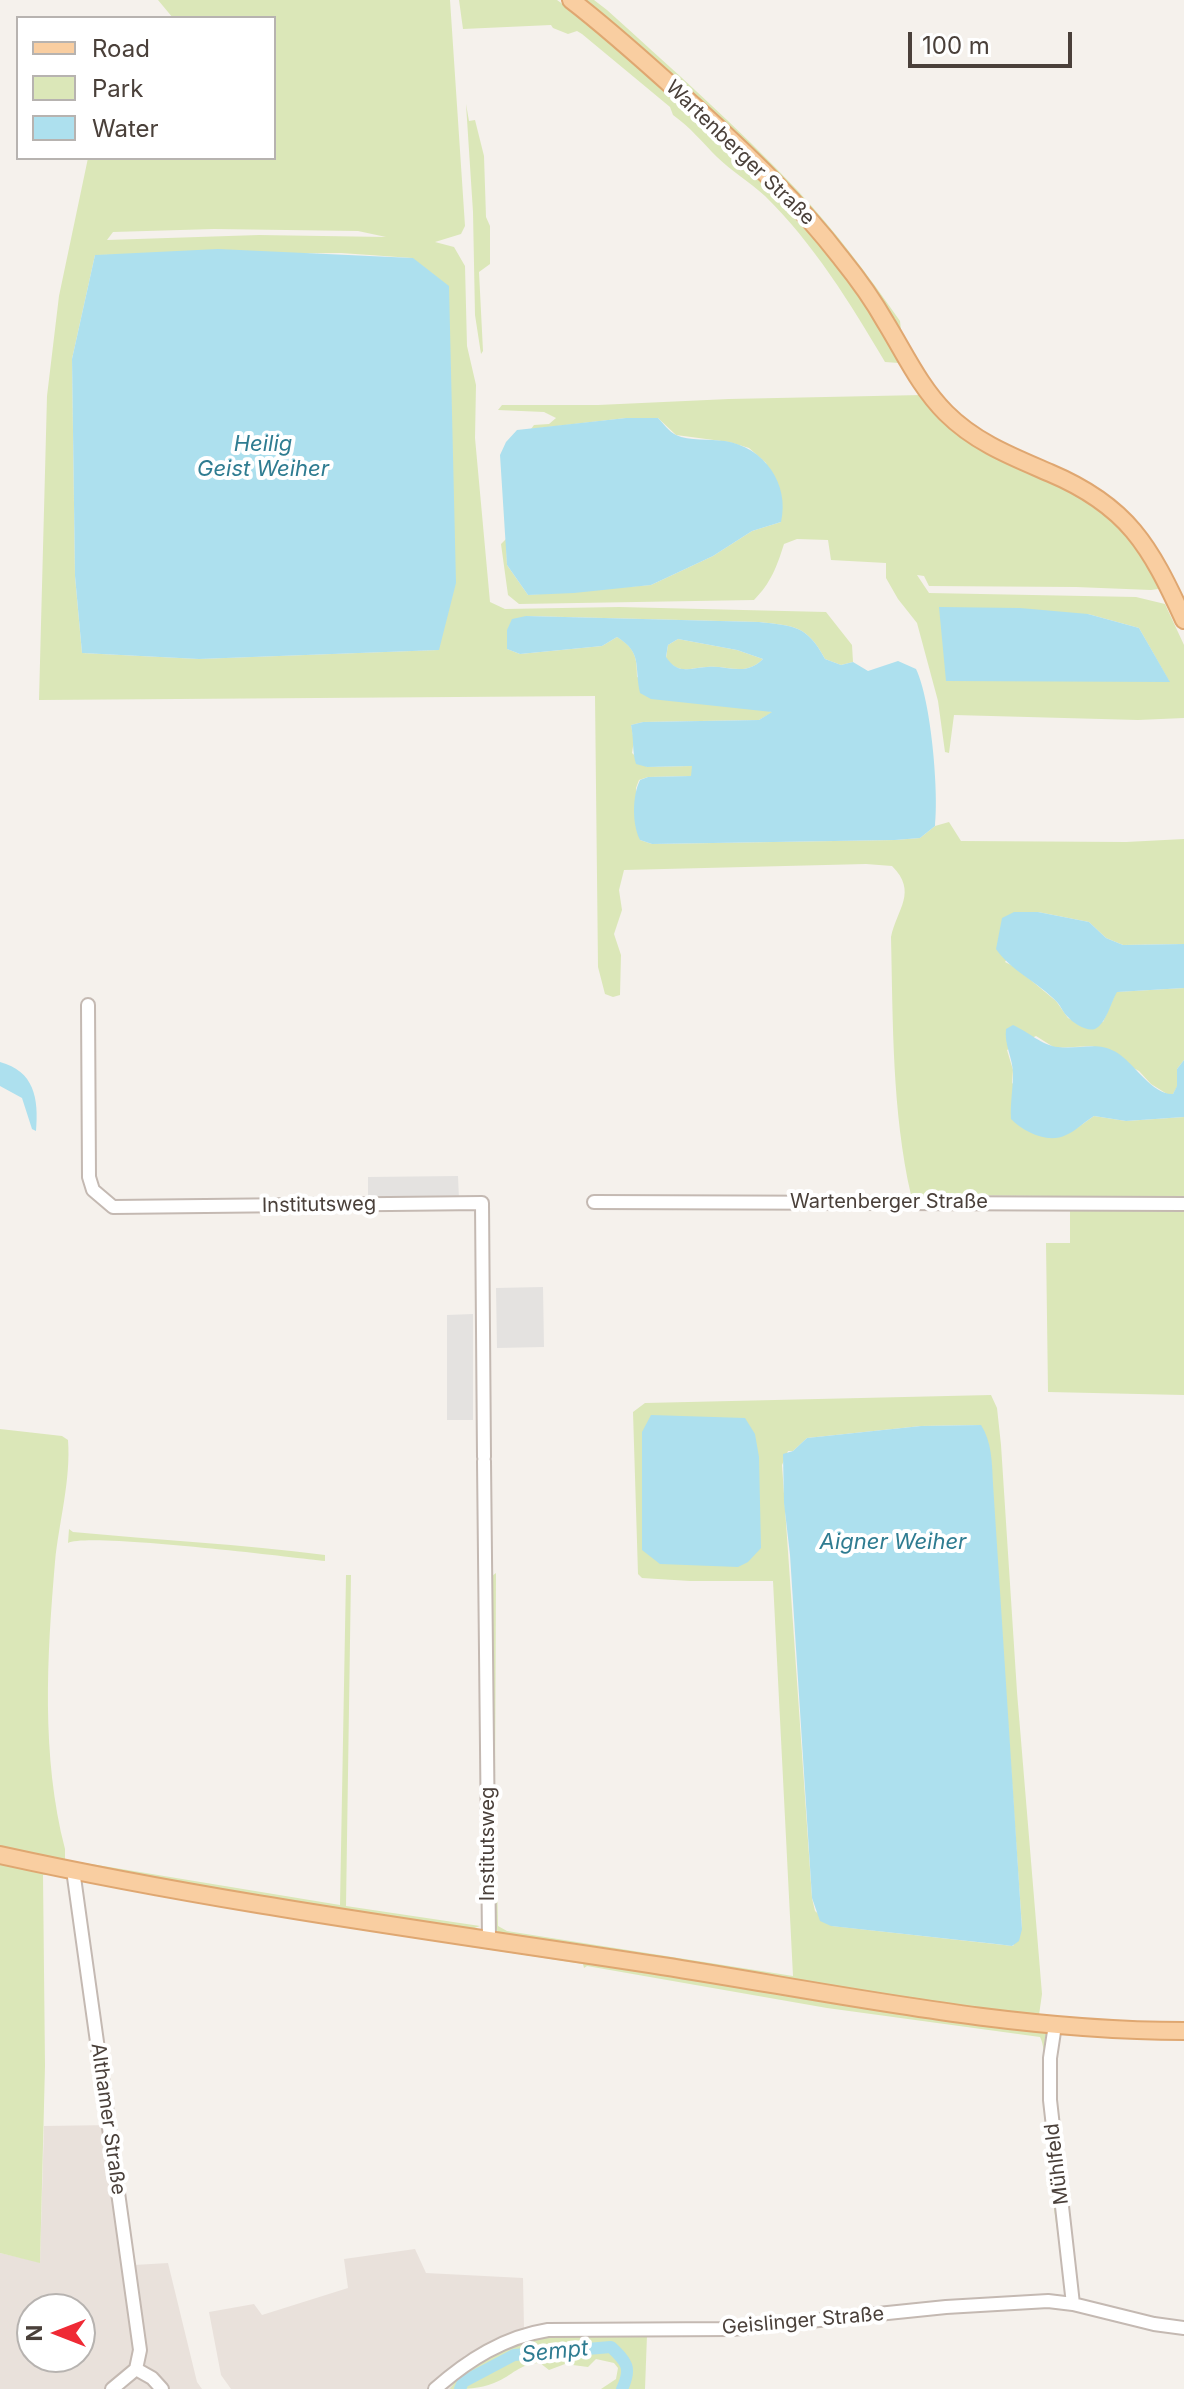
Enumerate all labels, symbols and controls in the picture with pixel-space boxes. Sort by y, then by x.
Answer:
legend [16,16,276,160]
scale bar [912,16,1076,66]
text: 100 m [922,31,990,60]
text: Road [92,34,150,63]
text: Park [92,74,143,103]
street label: Wartenberger Straße [660,76,820,230]
text: Water [92,114,159,143]
water label: Heilig Geist Weiher [197,431,329,482]
street label: Wartenberger Straße [790,1190,988,1214]
street label: Institutsweg [262,1192,376,1218]
water label: Aigner Weiher [820,1529,966,1555]
street label: Institutsweg [476,1787,500,1901]
street label: Althamer Straße [85,2042,131,2196]
street label: Mühlfeld [1040,2122,1074,2206]
north arrow [16,2293,96,2373]
street label: Geislinger Straße [721,2302,885,2340]
text: N [21,2325,47,2341]
water label: Sempt [520,2335,590,2369]

